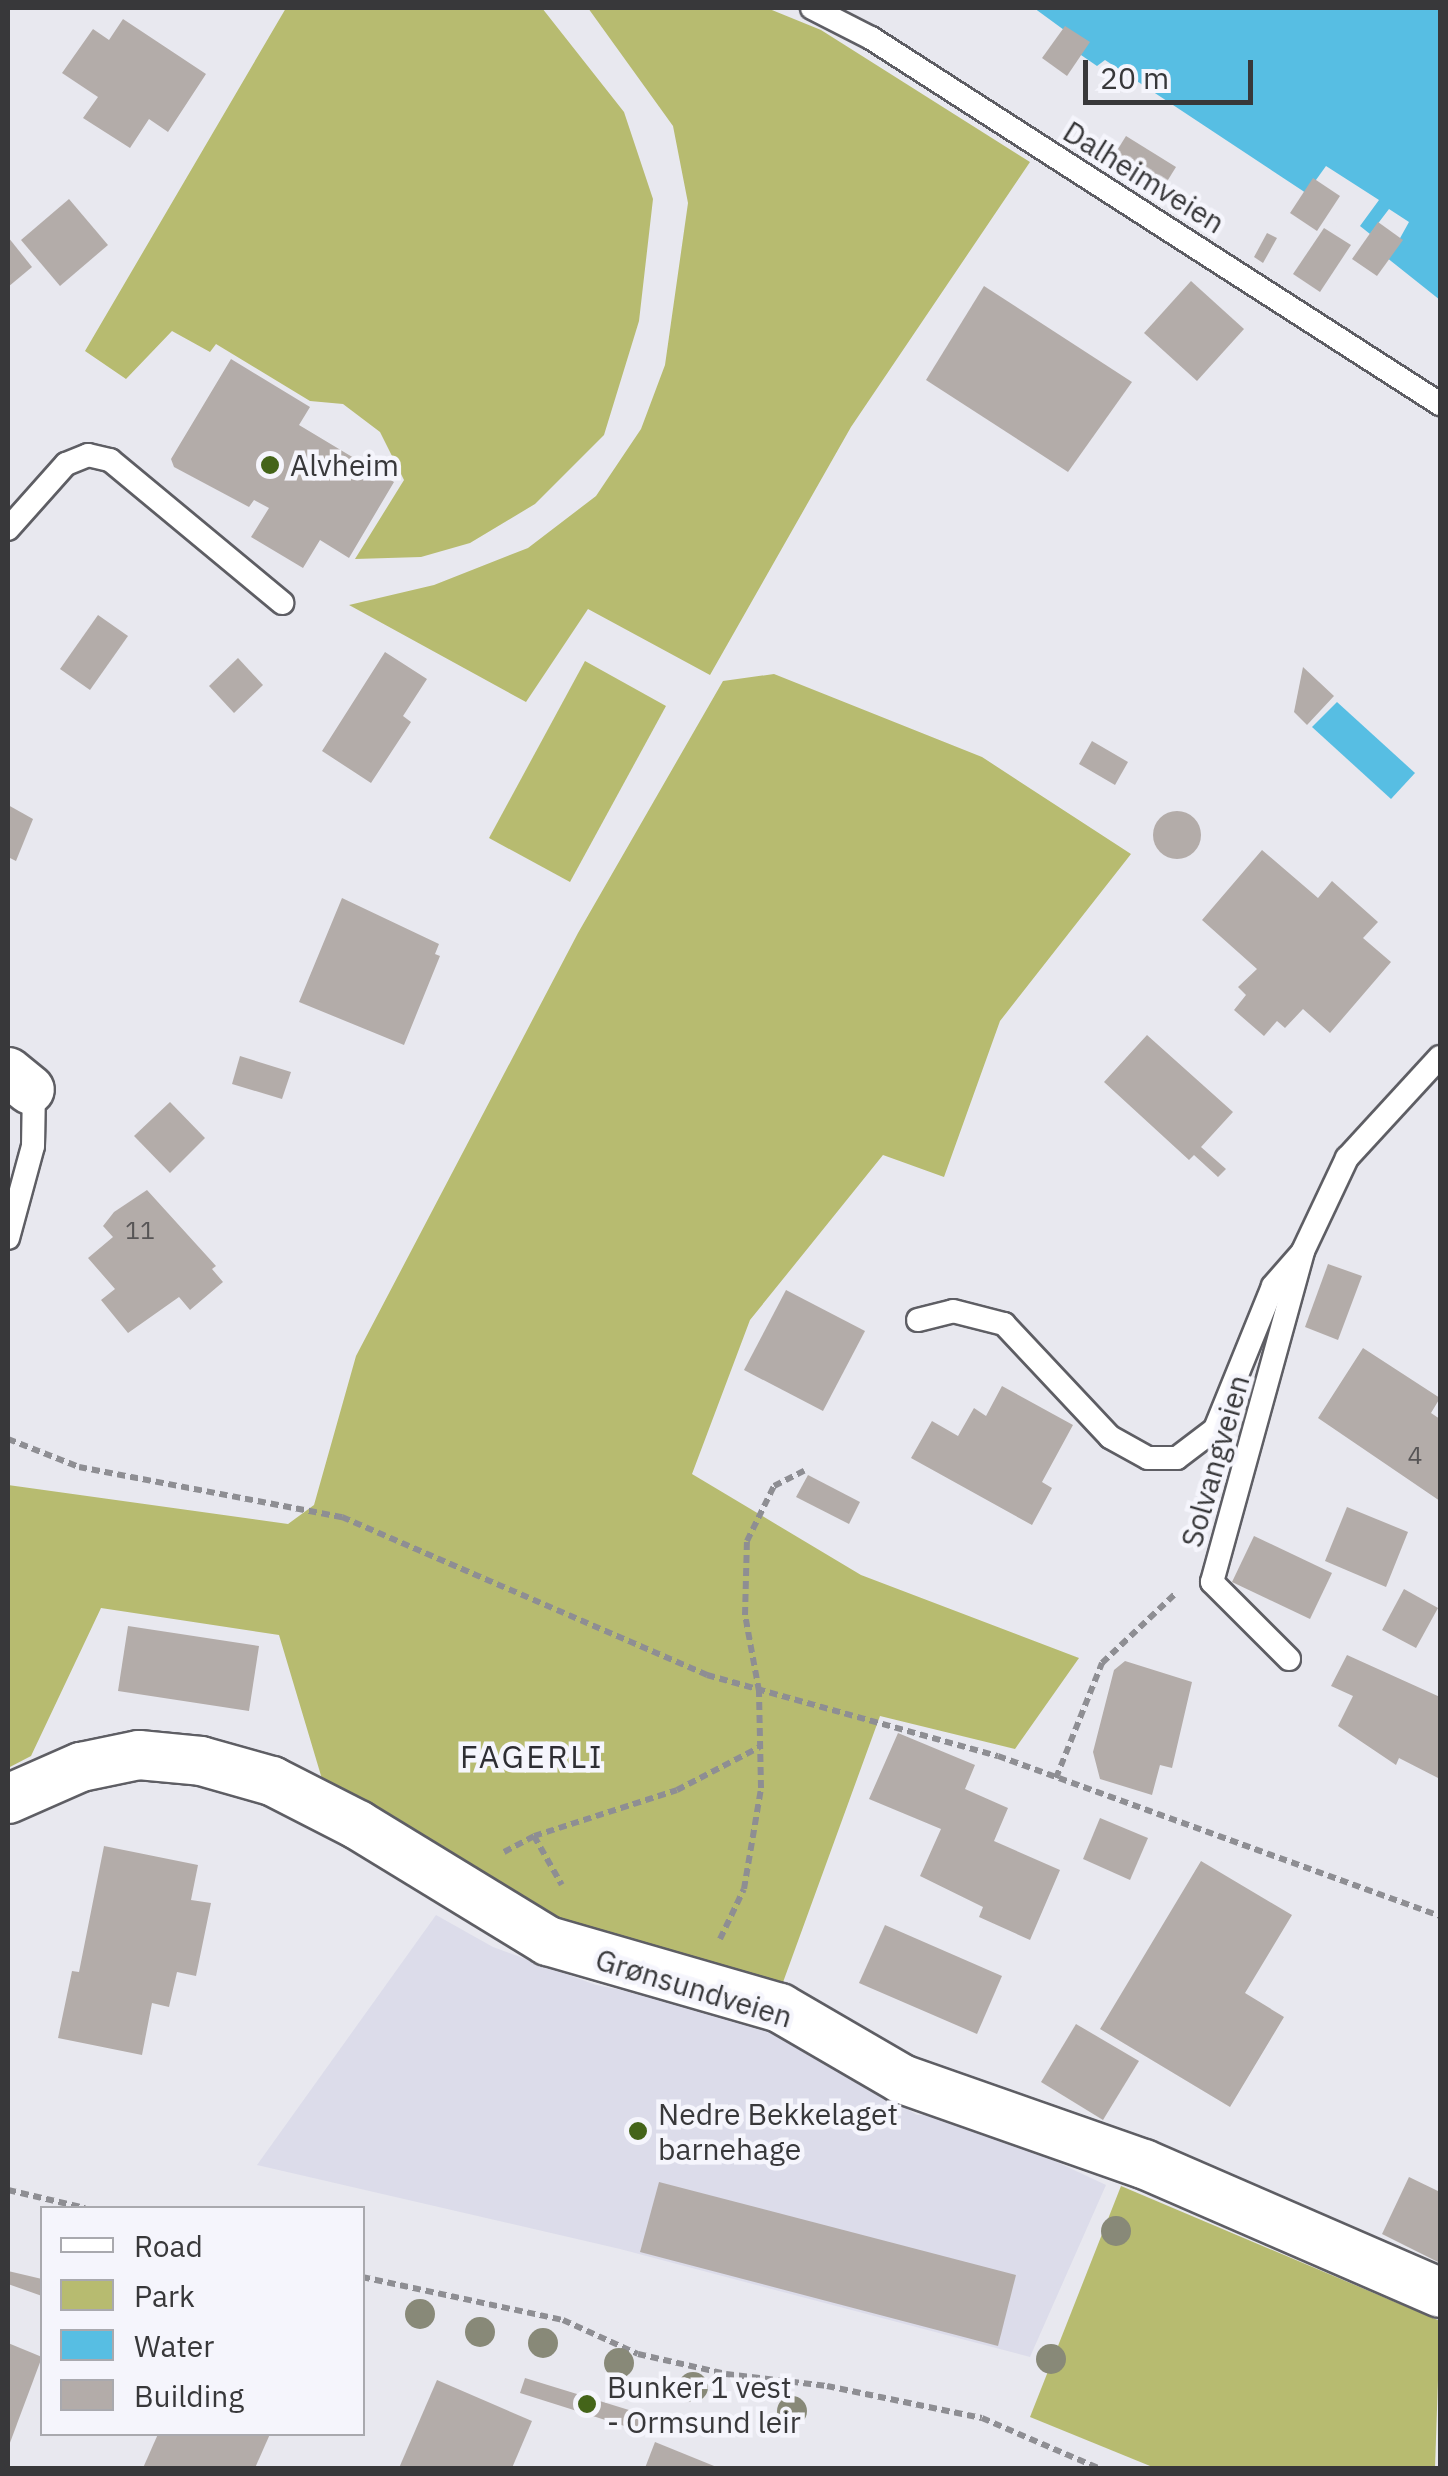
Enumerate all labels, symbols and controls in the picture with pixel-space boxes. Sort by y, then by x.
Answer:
scale bar [1088,40,1258,102]
text: 20 m [1100,58,1169,97]
street label: Dalheimveien [1057,113,1231,241]
place label: Alvheim [290,447,399,483]
marker: Alvheim [259,454,281,476]
house number: 11 [125,1215,155,1245]
street label: Solvangveien [1173,1371,1257,1551]
house number: 4 [1408,1440,1422,1470]
district label: FAGERLI [460,1737,604,1775]
street label: Grønsundveien [591,1941,797,2035]
place label: Nedre Bekkelaget barnehage [658,2096,898,2166]
marker: Nedre Bekkelaget barnehage [627,2120,649,2142]
legend [40,2206,365,2436]
text: Road [134,2226,203,2265]
text: Park [134,2276,195,2315]
text: Water [134,2326,214,2365]
place label: Bunker 1 vest - Ormsund leir [607,2369,801,2440]
text: Building [134,2376,244,2415]
marker: Bunker 1 vest - Ormsund leir [576,2393,598,2415]

